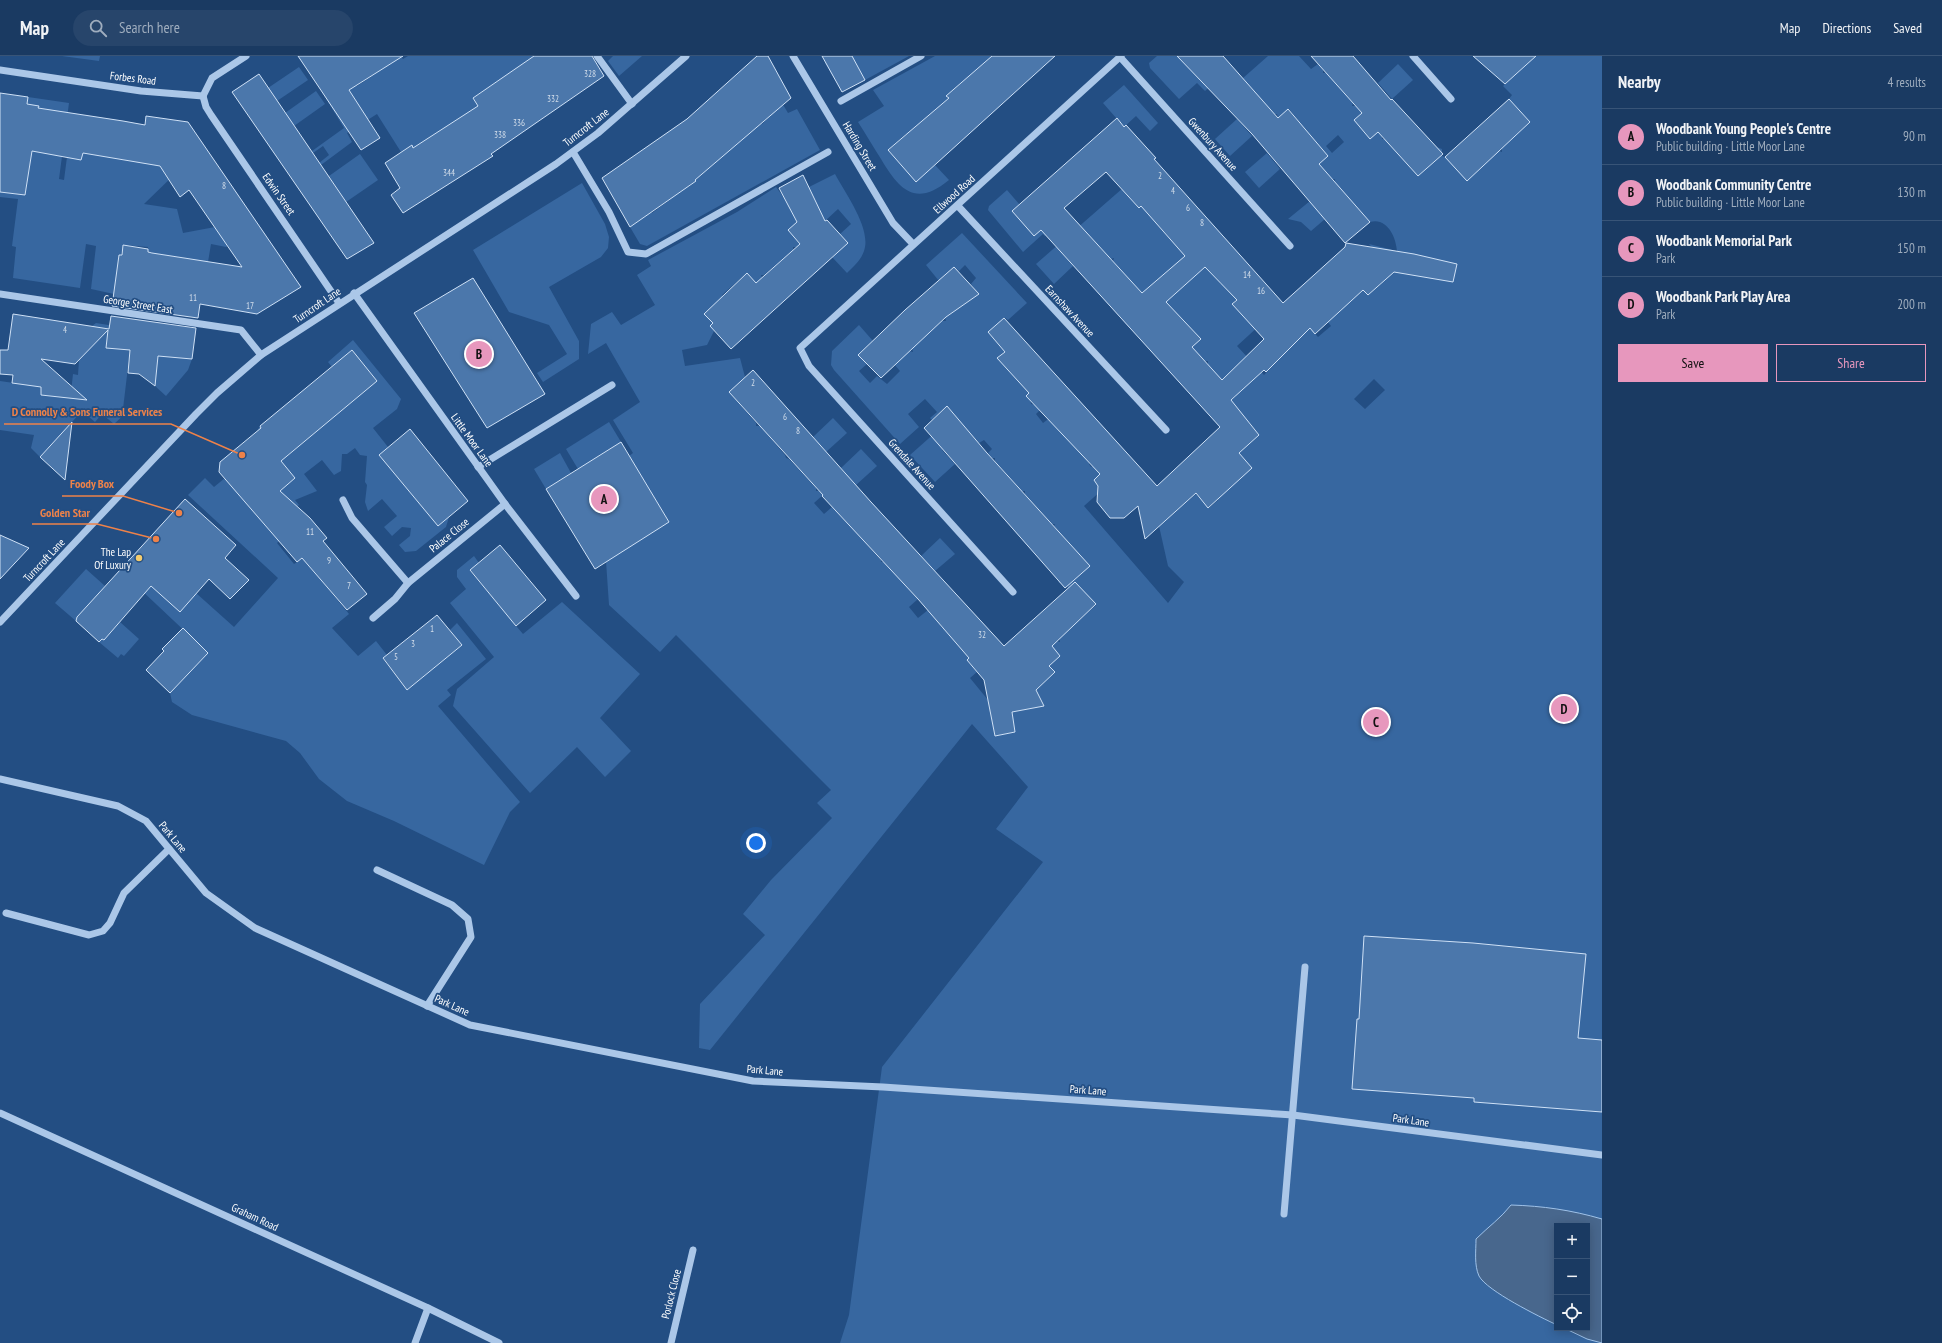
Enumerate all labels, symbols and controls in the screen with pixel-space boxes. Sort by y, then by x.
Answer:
search box [73,10,353,46]
text: Map [20,16,49,40]
icon: search [87,17,109,39]
text: Search here [119,18,180,37]
text: Map [1780,19,1800,37]
text: Directions [1822,19,1871,37]
text: Saved [1893,19,1922,37]
street label: Forbes Road [109,68,157,88]
house number: 328 [584,68,596,79]
text: Nearby [1618,71,1661,93]
text: 4 results [1887,74,1926,91]
house number: 332 [547,93,559,104]
street label: Turncroft Lane [560,104,612,149]
street label: Gwenbury Avenue [1185,114,1241,174]
house number: 336 [513,117,525,128]
street label: Harding Street [840,119,880,173]
text: Woodbank Young People's Centre [1656,119,1831,138]
text: A [1628,128,1634,145]
text: 90 m [1903,128,1926,145]
house number: 338 [494,129,506,140]
text: Public building · Little Moor Lane [1656,138,1805,155]
house number: 344 [443,167,455,178]
street label: Edwin Street [259,170,299,218]
house number: 2 [1158,170,1162,181]
street label: Ellwood Road [930,171,978,216]
text: Woodbank Community Centre [1656,175,1811,194]
house number: 8 [222,180,226,191]
text: B [1628,184,1634,201]
text: 130 m [1897,184,1926,201]
house number: 4 [1171,185,1175,196]
text: Public building · Little Moor Lane [1656,194,1805,211]
house number: 6 [1186,202,1190,213]
house number: 8 [1200,217,1204,228]
text: Woodbank Memorial Park [1656,231,1792,250]
text: C [1628,240,1634,257]
text: 150 m [1897,240,1926,257]
text: Park [1656,250,1675,267]
house number: 14 [1243,269,1251,280]
street label: Earnshaw Avenue [1042,282,1098,340]
street label: Turncroft Lane [291,284,344,326]
house number: 16 [1257,285,1265,296]
text: Woodbank Park Play Area [1656,287,1790,306]
street label: George Street East [102,292,174,316]
house number: 11 [189,292,197,303]
text: D [1628,296,1634,313]
text: 200 m [1897,296,1926,313]
house number: 17 [246,300,254,311]
text: Park [1656,306,1675,323]
house number: 4 [63,324,67,335]
pin: B [466,339,492,369]
button: Save [1618,344,1768,382]
button: Share [1776,344,1926,382]
house number: 2 [751,377,755,388]
callout: D Connolly & Sons Funeral Services [4,400,171,424]
text: D Connolly & Sons Funeral Services [12,404,162,419]
street label: Little Moor Lane [448,411,496,470]
house number: 6 [783,411,787,422]
house number: 8 [796,425,800,436]
street label: Grendale Avenue [885,436,939,493]
callout: Foody Box [62,472,123,496]
text: Foody Box [70,476,115,491]
pin: A [591,484,617,514]
callout: Golden Star [32,500,97,524]
text: Golden Star [40,505,90,520]
street label: Palace Close [426,514,472,555]
house number: 11 [306,526,314,537]
street label: Turncroft Lane [20,535,68,585]
place label: The Lap Of Luxury [94,545,132,572]
marker: The Lap Of Luxury [134,553,144,563]
house number: 9 [327,555,331,566]
house number: 7 [347,580,351,591]
house number: 1 [430,623,434,634]
house number: 32 [978,629,986,640]
house number: 3 [411,638,415,649]
house number: 5 [394,651,398,662]
pin: D [1551,694,1577,724]
pin: C [1363,707,1389,737]
street label: Park Lane [156,818,190,856]
your location [746,833,766,853]
street label: Park Lane [432,991,472,1019]
street label: Park Lane [746,1061,784,1079]
street label: Park Lane [1069,1082,1107,1098]
street label: Park Lane [1392,1111,1431,1130]
street label: Graham Road [229,1200,281,1234]
map controls [1554,1223,1590,1331]
button: + [1554,1223,1590,1259]
button: − [1554,1259,1590,1295]
street label: Porlock Close [658,1267,684,1320]
button: locate [1554,1295,1590,1331]

